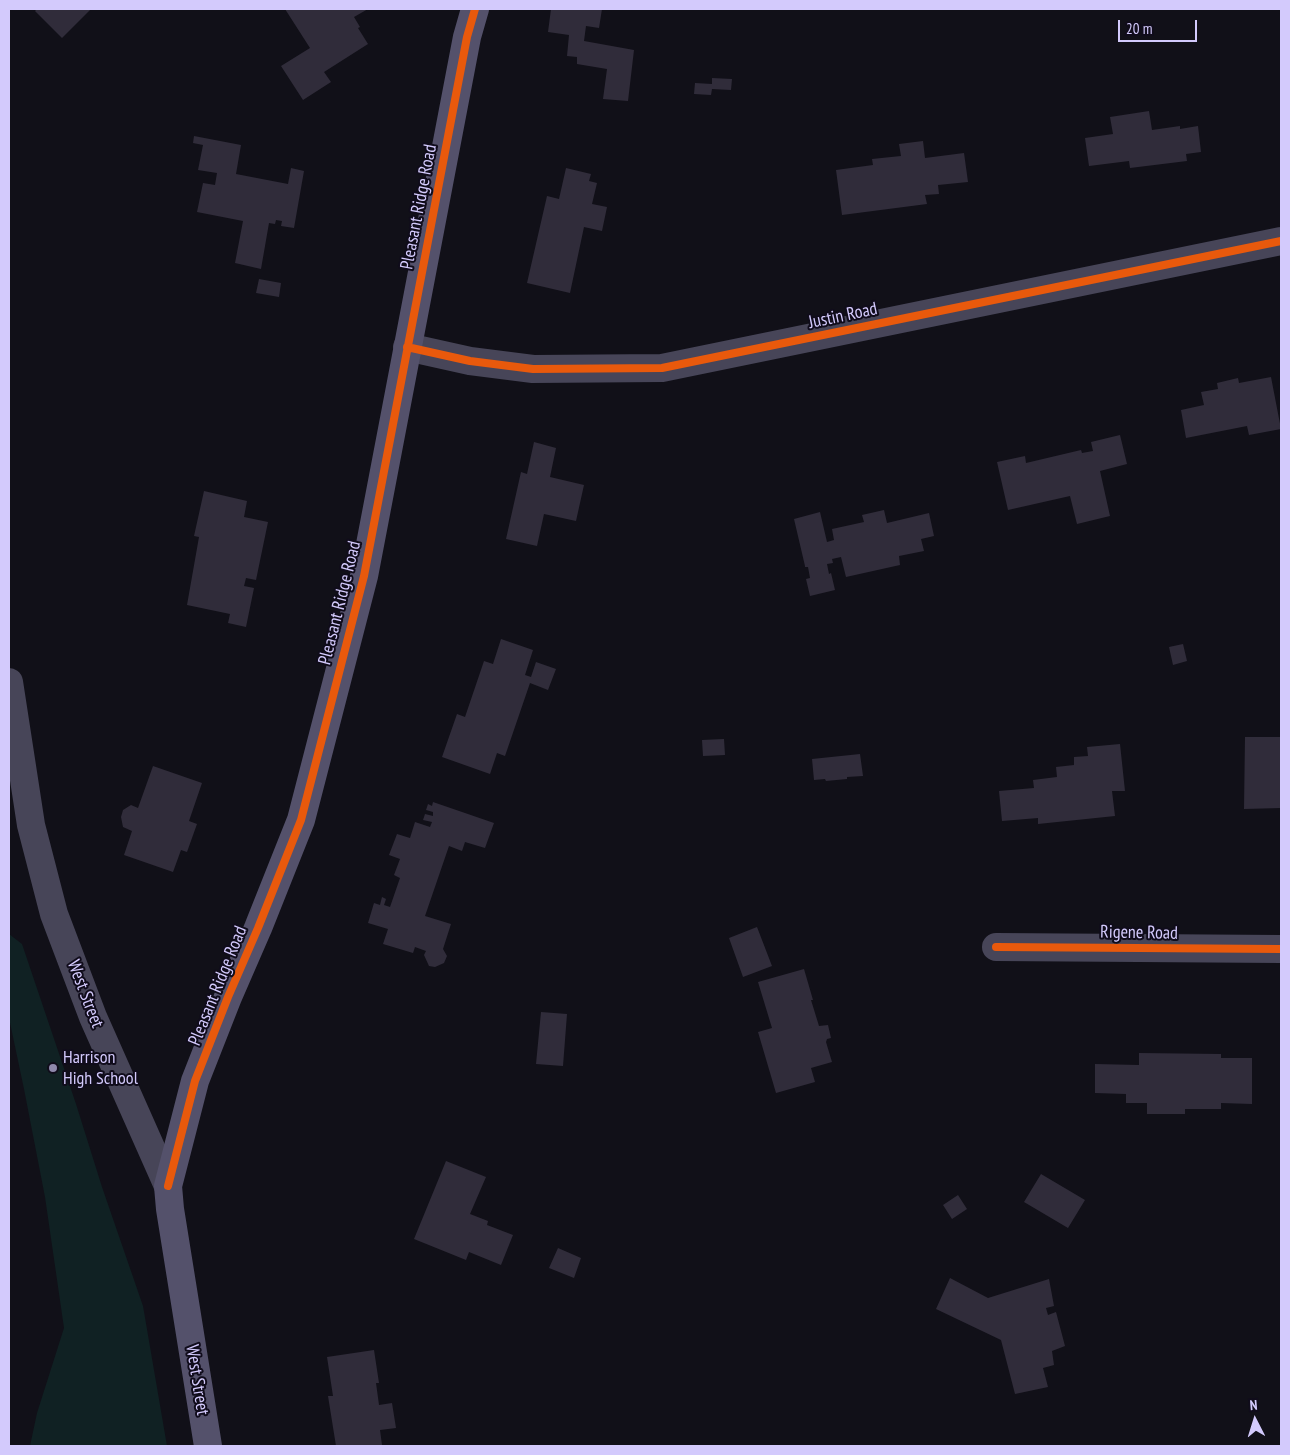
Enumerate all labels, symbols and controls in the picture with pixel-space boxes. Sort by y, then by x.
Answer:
scale bar [1120,10,1199,42]
text: 20 m [1126,19,1152,38]
street label: Pleasant Ridge Road [396,143,442,271]
street label: Justin Road [807,298,879,334]
street label: Pleasant Ridge Road [314,539,366,667]
street label: Rigene Road [1100,922,1178,944]
street label: Pleasant Ridge Road [184,923,252,1049]
street label: West Street [62,957,108,1031]
place label: Harrison High School [63,1047,138,1090]
marker: Harrison High School [47,1062,59,1074]
street label: West Street [181,1343,213,1417]
north arrow [1230,1395,1280,1445]
text: N [1249,1396,1258,1414]

